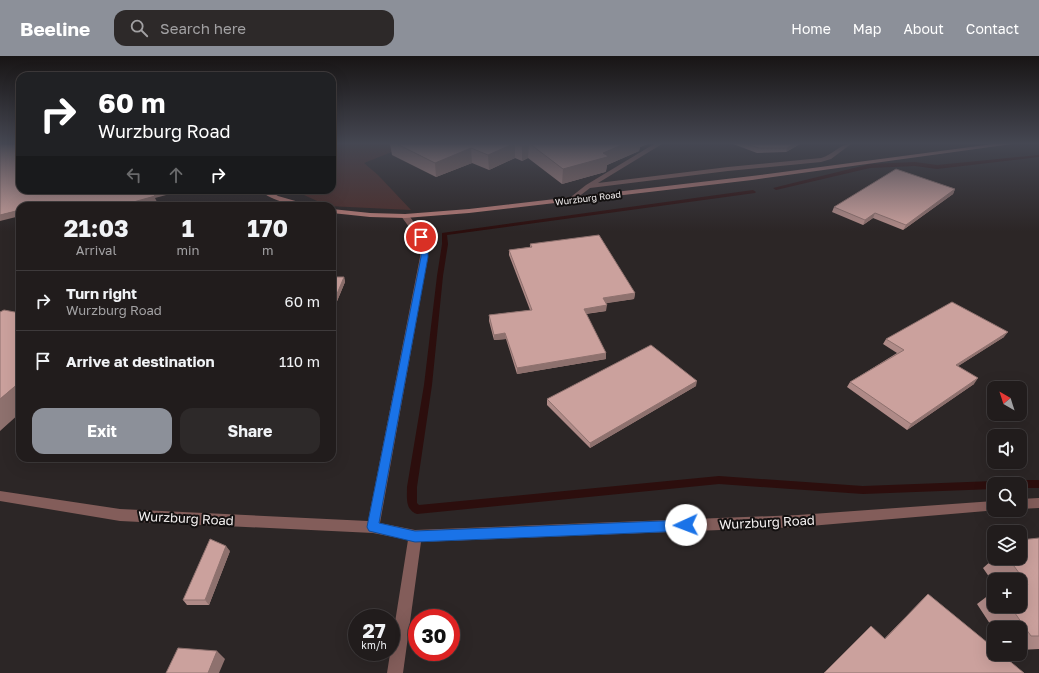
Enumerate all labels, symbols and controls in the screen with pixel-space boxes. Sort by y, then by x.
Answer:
search box [114,10,394,46]
text: Beeline [20,17,90,40]
icon: search [128,17,150,39]
text: Search here [160,19,246,37]
text: Home [791,20,831,37]
text: Map [853,20,881,37]
text: About [903,20,944,37]
text: Contact [966,20,1019,37]
text: 60 m [98,86,165,119]
icon: right [32,88,84,140]
text: Wurzburg Road [98,120,231,142]
icon: left [123,164,145,186]
icon: ahead [165,164,187,186]
icon: right [207,164,229,186]
street label: Wurzburg Road [554,188,622,208]
text: 21:03 [64,213,129,242]
text: 1 [182,213,194,242]
text: 170 [247,213,288,242]
pin [404,220,438,254]
icon: arrive [410,226,432,248]
text: Arrival [76,242,117,258]
text: min [176,242,199,258]
text: m [262,242,273,258]
text: Turn right [66,284,137,302]
icon: right [32,290,54,312]
text: 60 m [285,292,320,310]
text: Wurzburg Road [66,302,162,318]
icon: arrive [32,350,54,372]
text: Arrive at destination [66,352,215,370]
text: 110 m [279,352,320,370]
north arrow [987,381,1027,421]
map controls [987,381,1027,661]
button: Exit [32,408,172,454]
button: Share [180,408,320,454]
button: sound [987,429,1027,469]
button: search [987,477,1027,517]
position arrow [665,504,707,546]
street label: Wurzburg Road [138,508,234,528]
street label: Wurzburg Road [719,512,815,532]
button: layers [987,525,1027,565]
button: + [987,573,1027,613]
speed limit sign: 30 [408,609,460,661]
text: 27 [362,618,386,642]
button: − [987,621,1027,661]
text: km/h [361,639,387,651]

